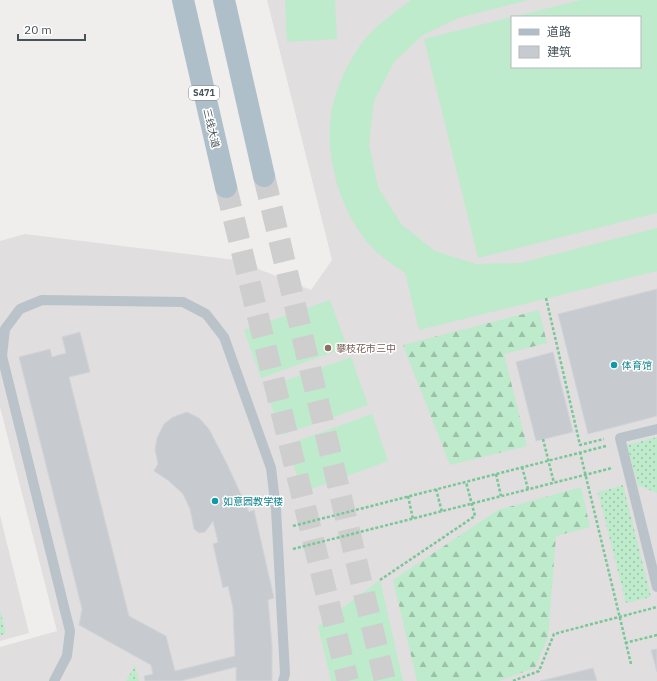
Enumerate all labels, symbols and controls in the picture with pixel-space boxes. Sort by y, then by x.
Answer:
scale bar [18,16,85,42]
legend [511,16,641,68]
text: 20 m [24,22,52,37]
text: 道路 [547,24,571,39]
text: 建筑 [547,44,571,59]
road number: S471 [189,86,219,100]
street label: 三线大道 [201,107,222,149]
place label: 攀枝花市三中 [336,342,396,355]
marker: 攀枝花市三中 [323,343,333,353]
place label: 体育馆 [622,359,652,372]
marker: 体育馆 [609,360,619,370]
place label: 如意园教学楼 [223,495,283,508]
marker: 如意园教学楼 [210,496,220,506]

